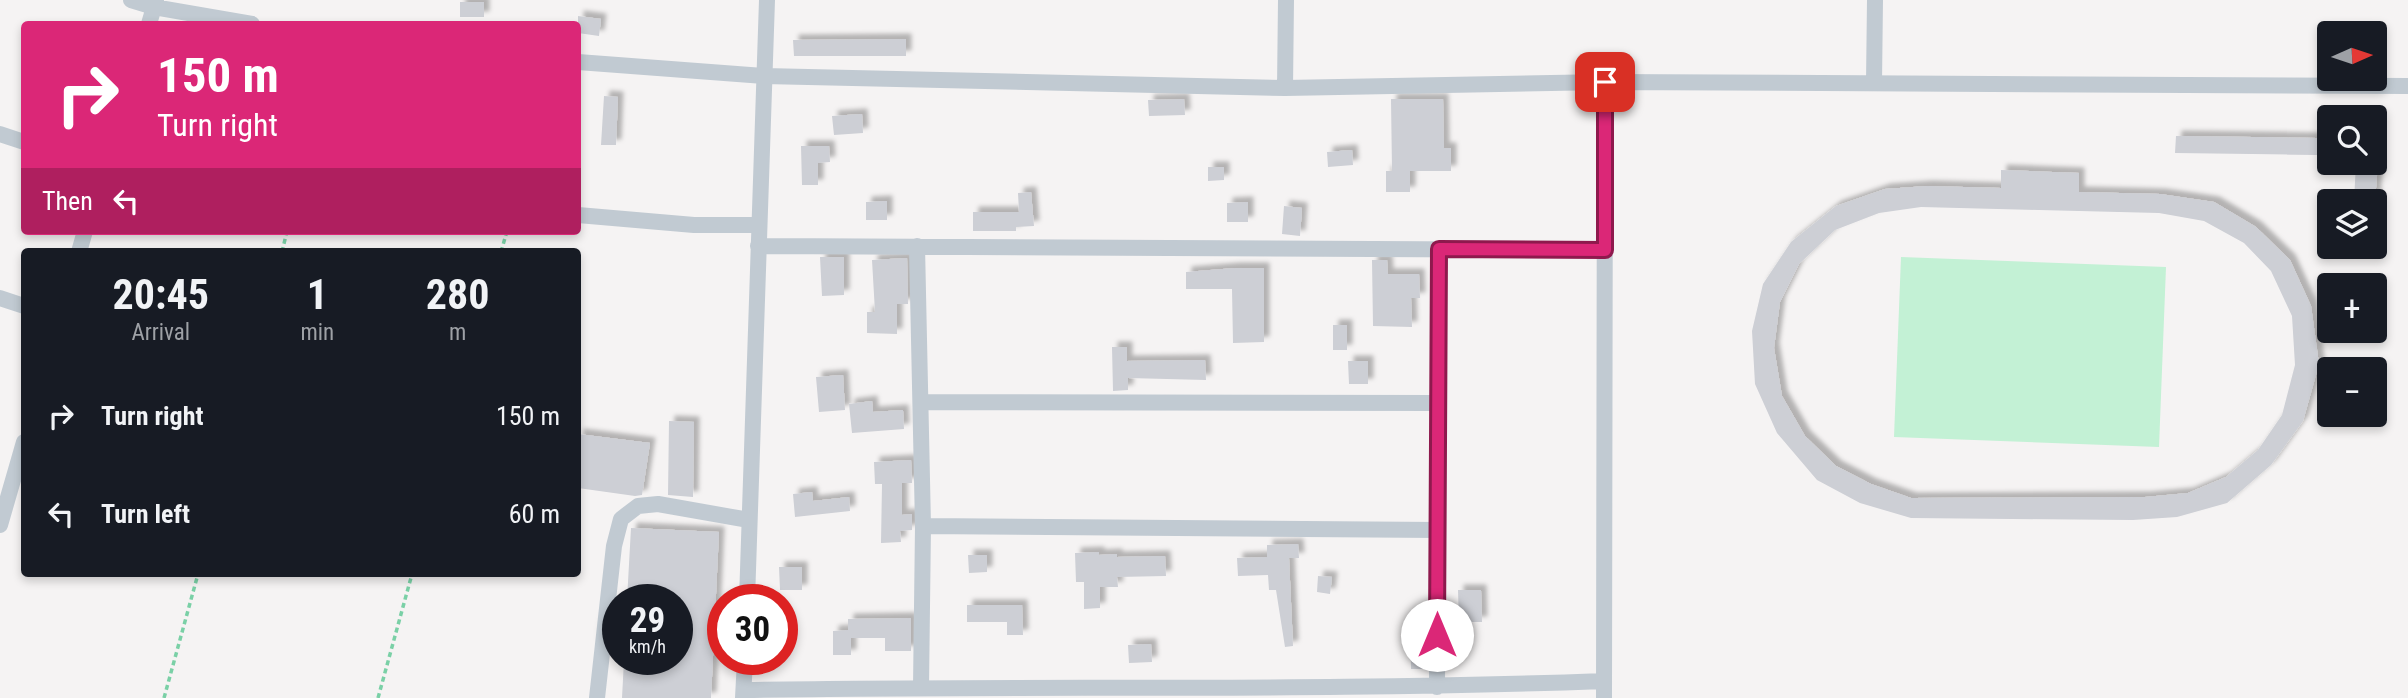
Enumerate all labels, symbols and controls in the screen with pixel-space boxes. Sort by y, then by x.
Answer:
north arrow [2317,21,2387,91]
map controls [2317,21,2387,427]
text: 150 m [157,47,279,104]
icon: right [42,49,133,140]
pin [1575,52,1635,112]
icon: arrive [1586,63,1624,101]
button: search [2317,105,2387,175]
text: Turn right [157,106,278,144]
icon: left [107,182,145,220]
text: Then [42,186,93,216]
button: layers [2317,189,2387,259]
text: 20:45 [113,270,209,319]
text: 1 [307,270,328,319]
text: 280 [426,270,489,319]
button: + [2317,273,2387,343]
text: Arrival [131,319,190,346]
text: min [300,319,334,346]
text: m [449,319,466,346]
button: − [2317,357,2387,427]
icon: right [42,397,80,435]
text: Turn right [101,401,203,431]
text: 150 m [496,401,560,431]
icon: left [42,495,80,533]
text: Turn left [101,499,190,529]
text: 60 m [509,499,560,529]
speed limit sign: 30 [707,584,798,675]
position arrow [1400,598,1474,672]
text: 29 [630,600,665,641]
text: km/h [629,636,666,657]

